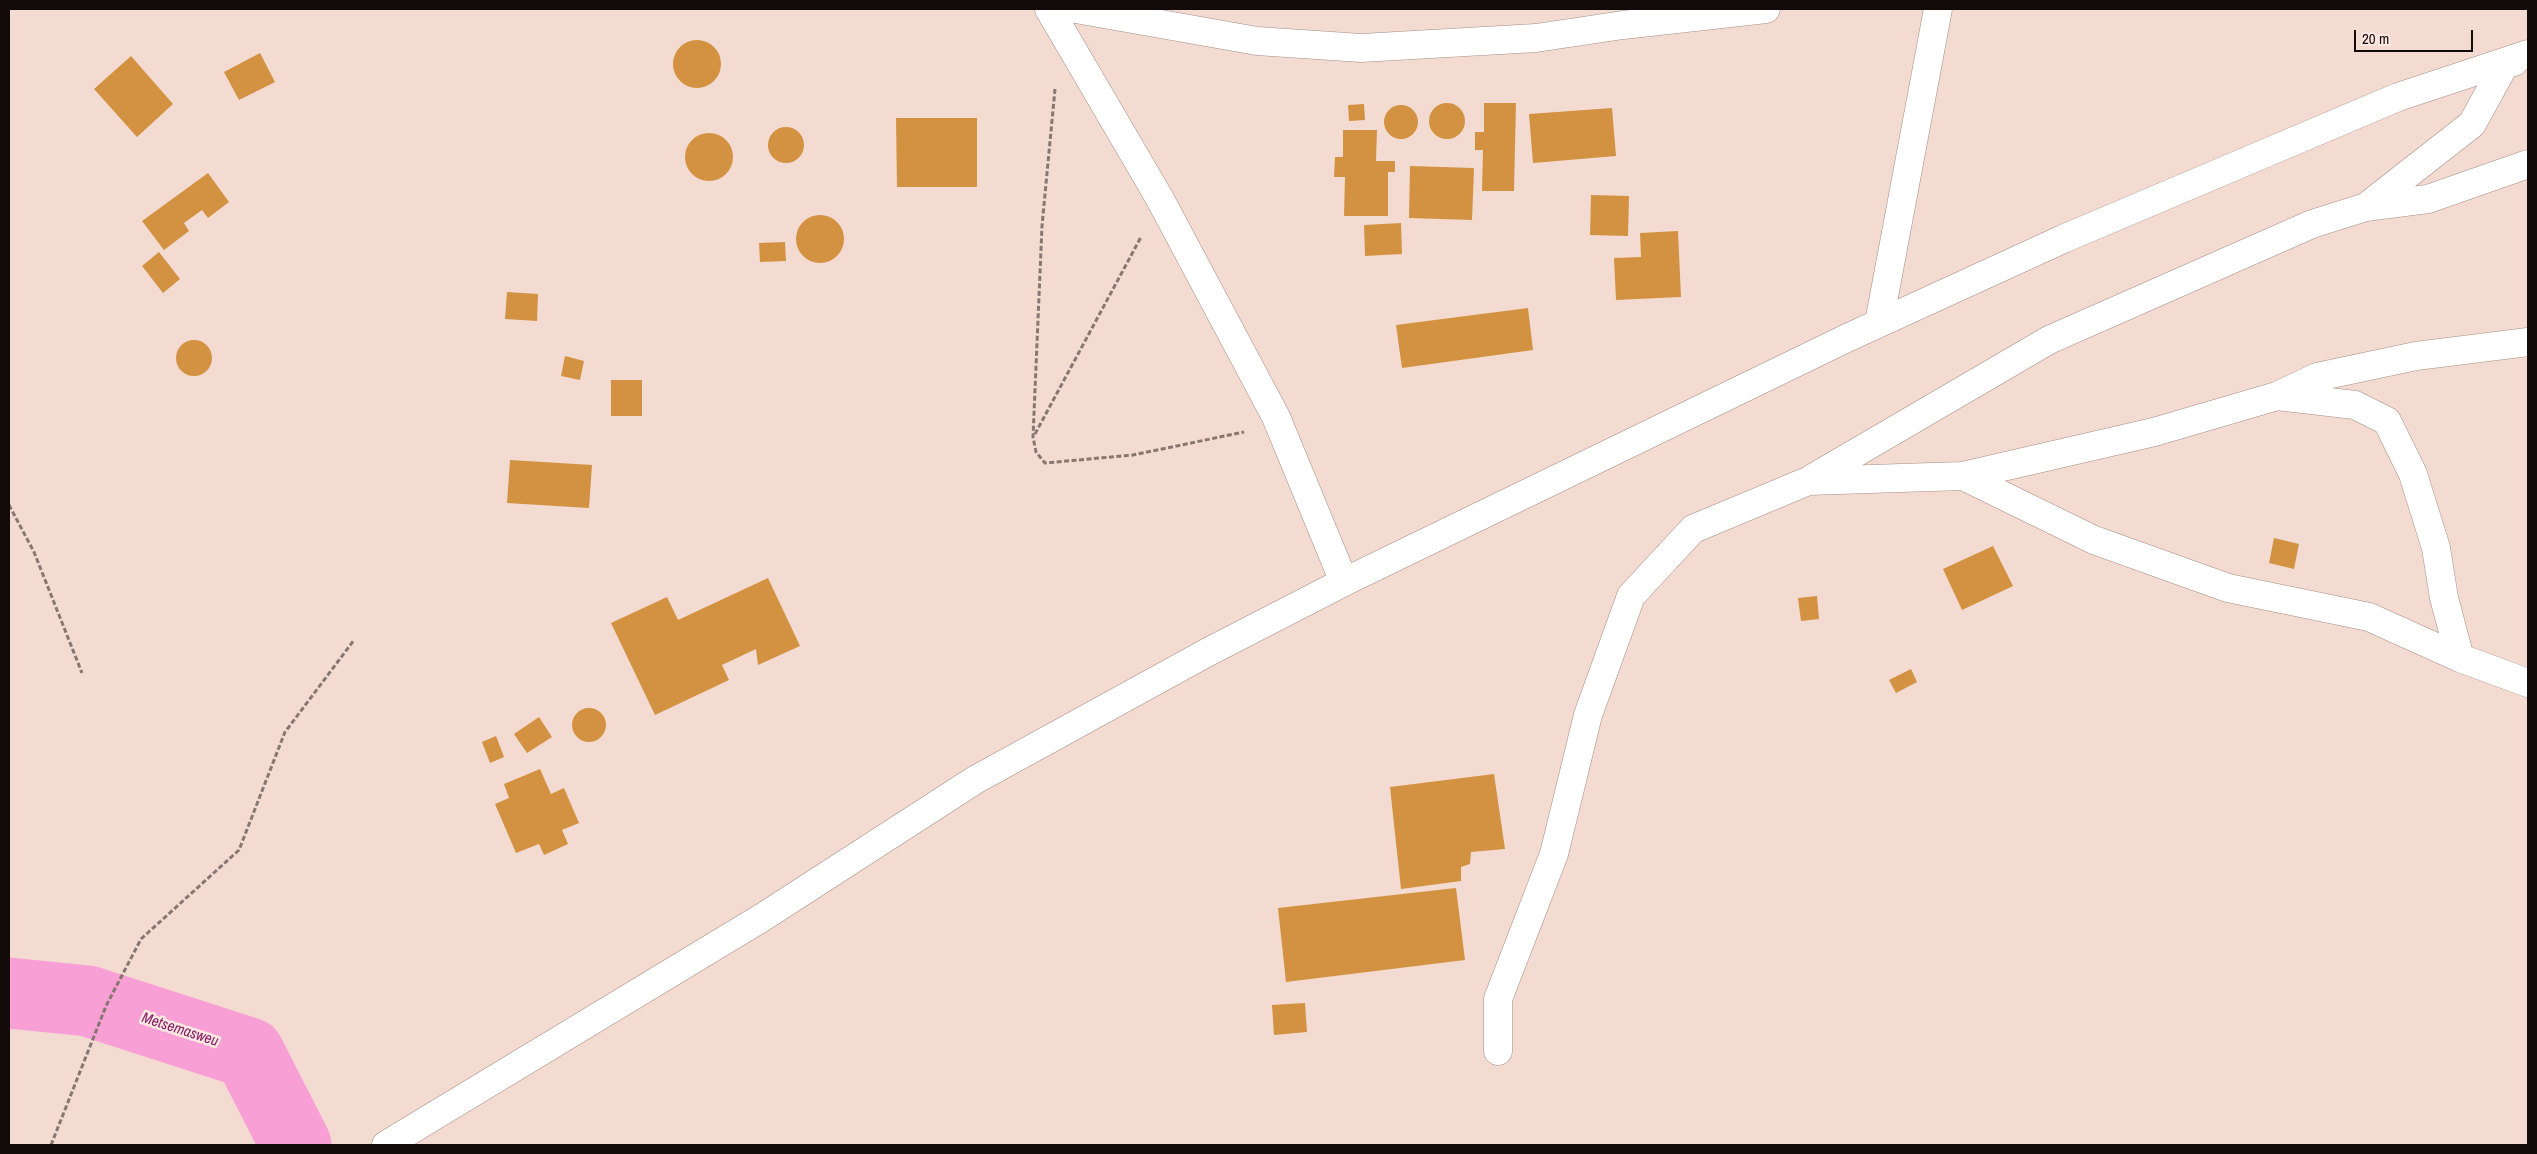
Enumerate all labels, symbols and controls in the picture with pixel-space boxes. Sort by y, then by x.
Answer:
scale bar [2357,20,2476,52]
text: 20 m [2362,28,2389,49]
water label: Metsemasweu [140,1009,220,1051]

